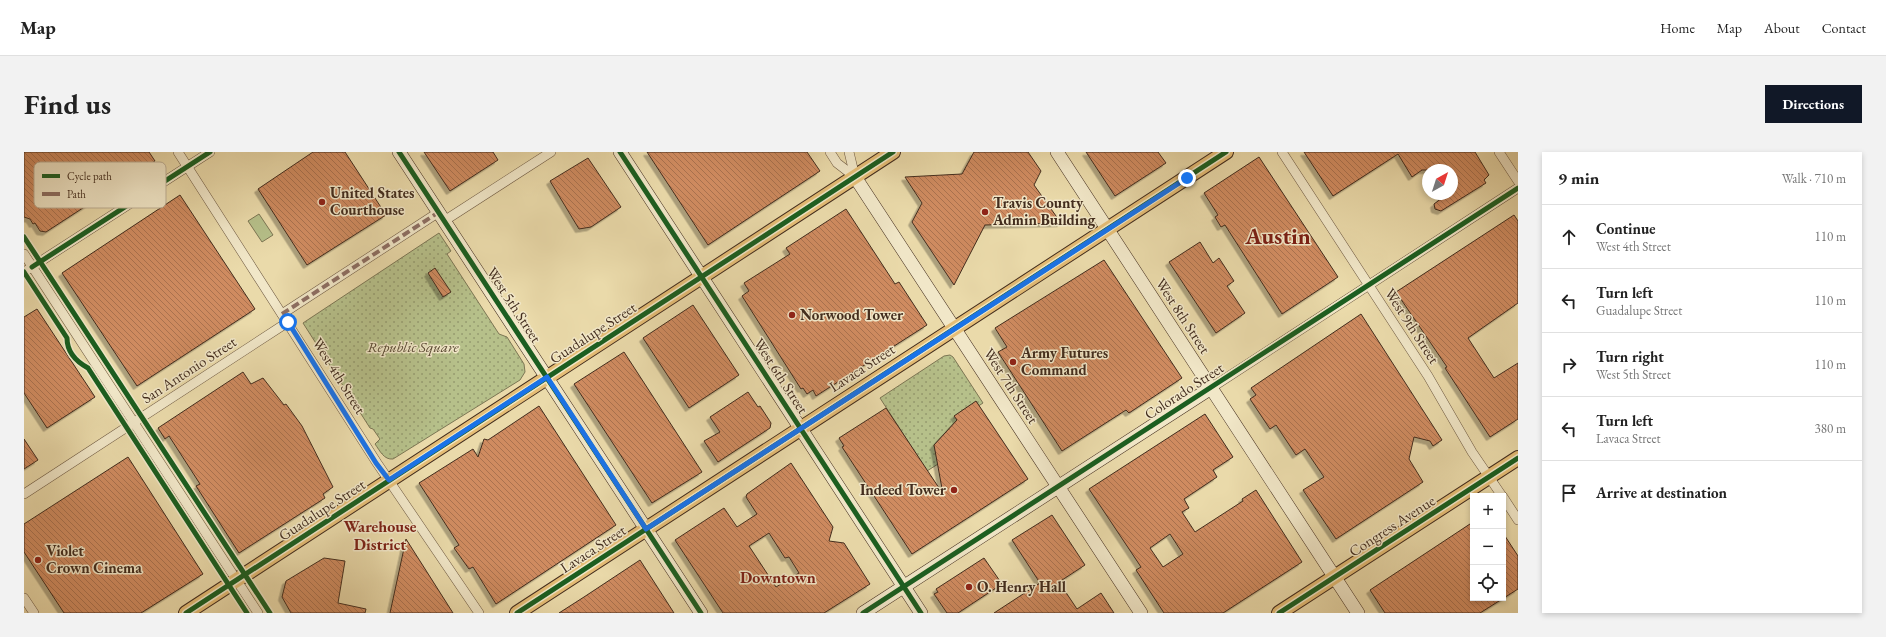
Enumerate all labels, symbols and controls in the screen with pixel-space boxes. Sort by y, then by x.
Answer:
text: Map [20,15,56,40]
text: Home [1660,19,1695,37]
text: Map [1717,19,1742,37]
text: About [1764,19,1800,37]
text: Contact [1822,19,1866,37]
button: Directions [1765,85,1862,123]
text: Find us [24,86,111,122]
legend [34,162,166,208]
north arrow [1422,164,1458,200]
text: 9 min [1558,167,1599,189]
text: Cycle path [67,169,112,183]
route end [1178,169,1196,187]
text: Walk · 710 m [1782,170,1846,187]
place label: United States Courthouse [330,183,415,219]
text: Path [67,187,86,201]
place label: Travis County Admin Building [992,193,1096,229]
marker: United States Courthouse [317,197,327,207]
marker: Travis County Admin Building [980,207,990,217]
text: Continue [1596,219,1656,238]
district label: Austin [1244,221,1311,251]
icon: ahead [1558,226,1580,248]
text: 110 m [1815,228,1846,245]
text: West 4th Street [1596,238,1671,255]
street label: West 5th Street [483,263,546,346]
street label: West 8th Street [1152,274,1215,357]
text: Turn left [1596,283,1653,302]
street label: West 9th Street [1381,284,1444,367]
icon: left [1558,290,1580,312]
text: 110 m [1815,292,1846,309]
street label: Guadalupe Street [546,297,640,368]
text: Guadalupe Street [1596,302,1682,319]
place label: Norwood Tower [800,305,904,324]
marker: Norwood Tower [787,310,797,320]
route start [279,313,297,331]
street label: San Antonio Street [138,332,240,407]
street label: West 4th Street [309,334,370,418]
street label: West 6th Street [750,334,813,417]
park label: Republic Square [367,337,460,357]
street label: Lavaca Street [825,339,898,396]
place label: Army Futures Command [1020,343,1108,379]
street label: West 7th Street [980,344,1043,427]
text: Turn right [1596,347,1664,366]
icon: right [1558,354,1580,376]
text: 110 m [1815,356,1846,373]
marker: Army Futures Command [1008,357,1018,367]
street label: Colorado Street [1140,358,1227,423]
text: West 5th Street [1596,366,1671,383]
text: Turn left [1596,411,1653,430]
icon: left [1558,418,1580,440]
text: 380 m [1815,420,1846,437]
text: Lavaca Street [1596,430,1661,447]
street label: Guadalupe Street [275,474,369,545]
place label: Indeed Tower [860,480,947,499]
icon: arrive [1558,482,1580,504]
text: Arrive at destination [1596,483,1727,502]
marker: Indeed Tower [949,485,959,495]
street label: Congress Avenue [1345,491,1439,561]
map controls [1470,493,1506,601]
button: + [1470,493,1506,529]
district label: Warehouse District [344,516,417,555]
street label: Lavaca Street [556,520,629,577]
button: − [1470,529,1506,565]
place label: Violet Crown Cinema [46,541,142,577]
marker: Violet Crown Cinema [33,555,43,565]
button: locate [1470,565,1506,601]
district label: Downtown [740,567,816,588]
place label: O. Henry Hall [977,577,1067,596]
marker: O. Henry Hall [964,582,974,592]

